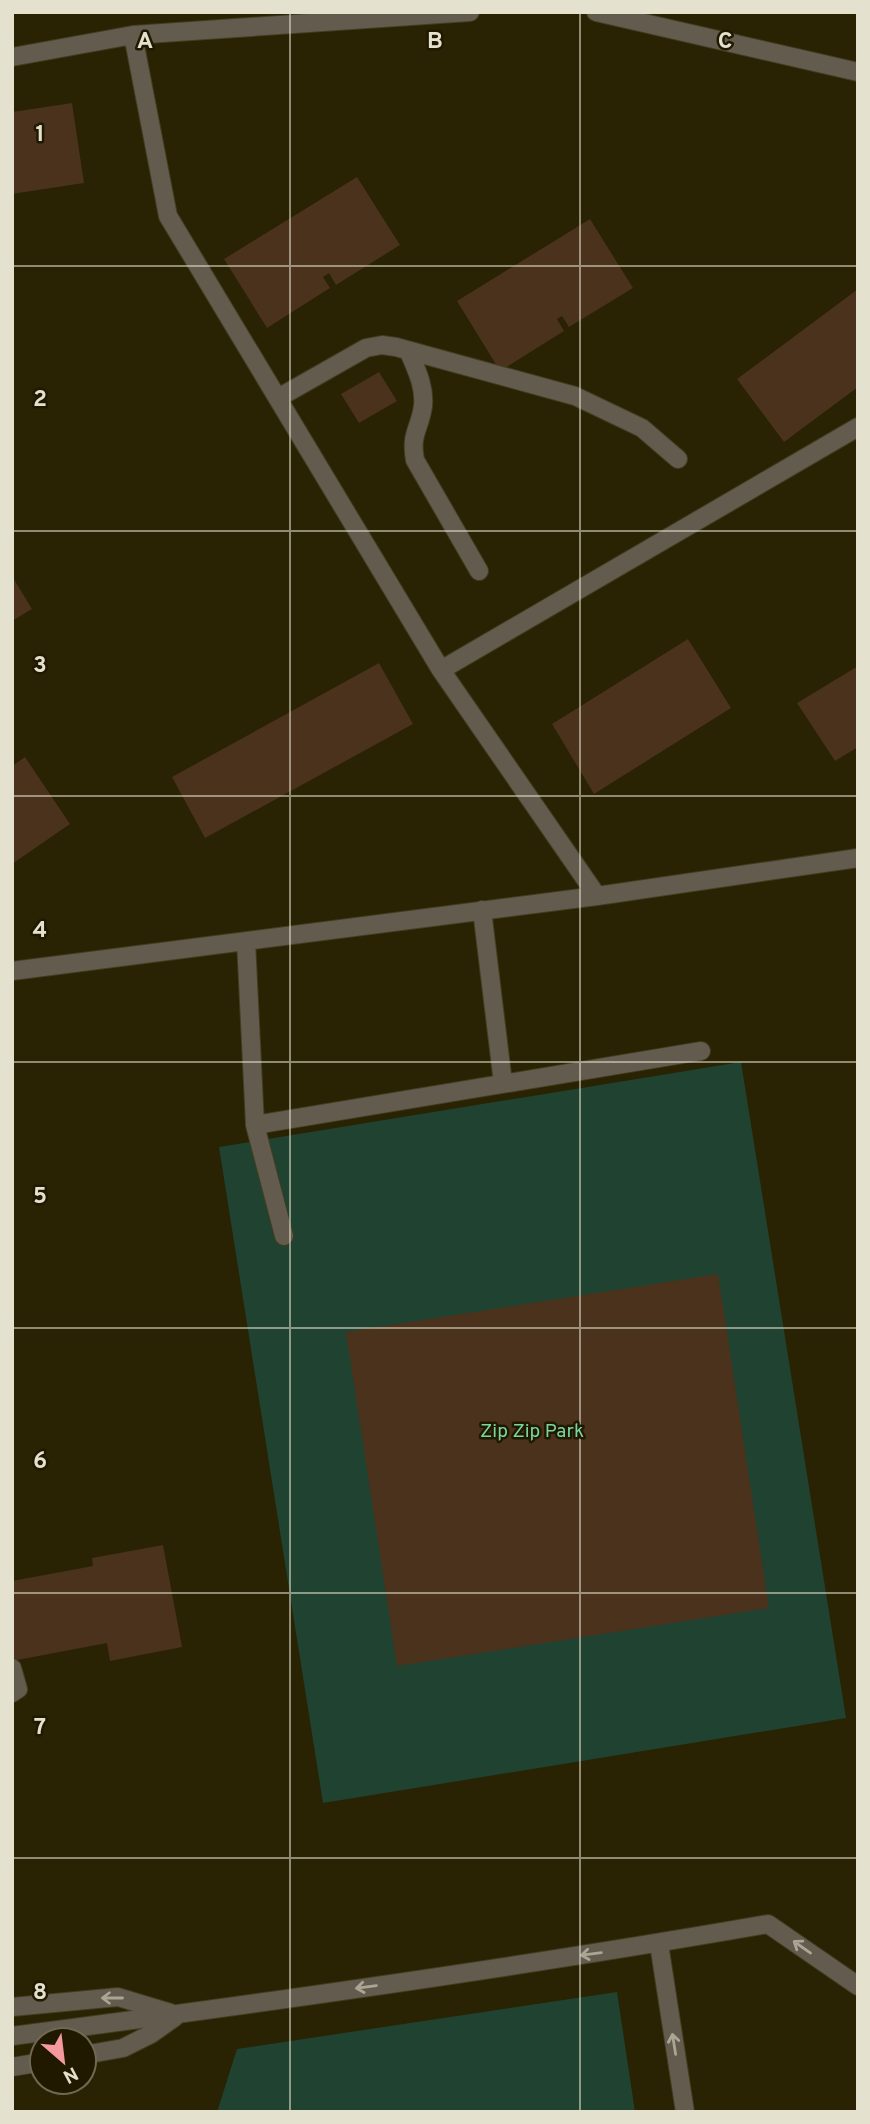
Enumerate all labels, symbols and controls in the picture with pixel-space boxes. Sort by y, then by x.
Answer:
text: A [137,28,153,57]
text: B [427,28,443,57]
text: C [718,28,732,57]
text: 1 [35,121,45,150]
text: 2 [33,386,47,415]
text: 3 [33,652,47,681]
text: 4 [33,917,47,946]
text: 5 [33,1183,47,1212]
park label: Zip Zip Park [480,1420,584,1444]
text: 6 [33,1448,47,1477]
text: 7 [34,1714,46,1743]
one-way arrow [793,1940,812,1954]
one-way arrow [580,1948,603,1961]
text: 8 [33,1979,47,2008]
one-way arrow [355,1981,378,1994]
one-way arrow [101,1991,124,2005]
north arrow [28,2026,98,2096]
one-way arrow [668,2033,681,2056]
text: N [58,2060,82,2088]

